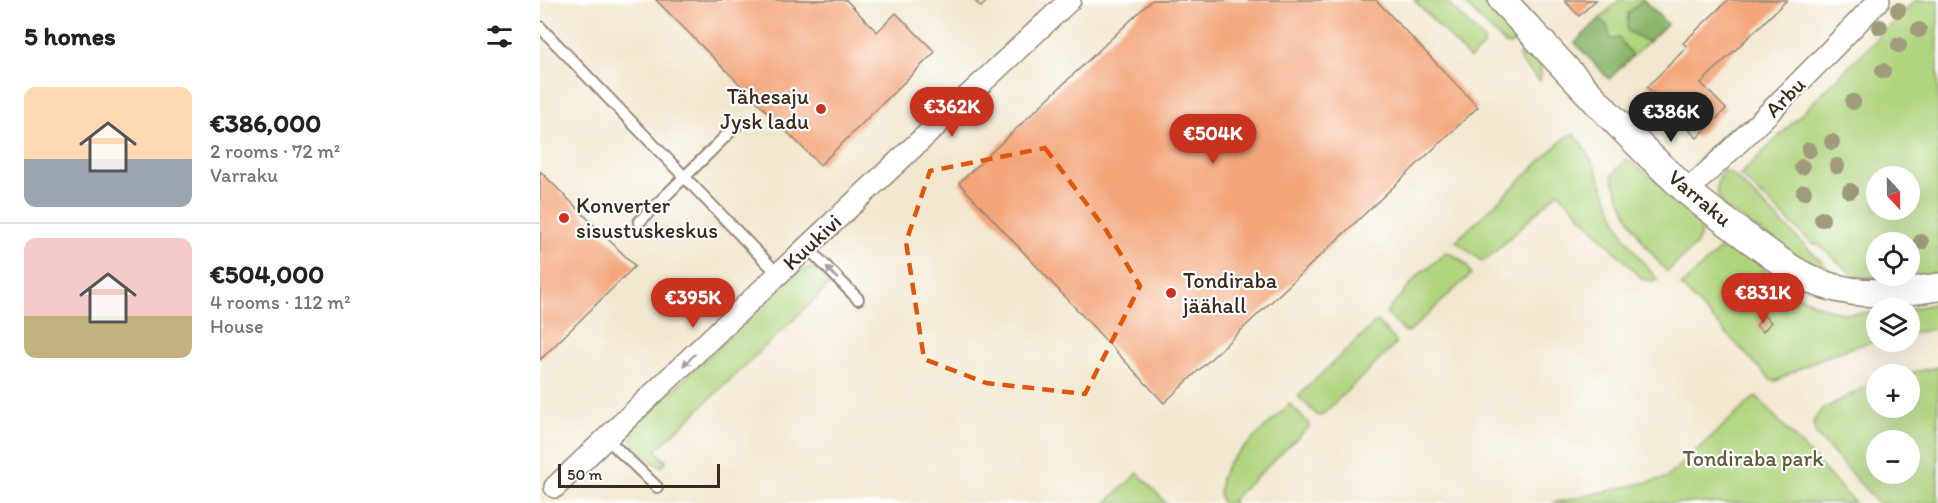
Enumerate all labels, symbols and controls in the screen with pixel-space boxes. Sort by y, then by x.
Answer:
text: 5 homes [24,20,116,52]
icon: filters [483,20,516,53]
street label: Arbu [1759,71,1811,123]
place label: Tähesaju Jysk ladu [720,83,809,135]
pin: €362K [910,87,994,138]
pin: €386K [1629,92,1713,143]
text: €362K [924,94,980,118]
text: €386K [1643,99,1699,123]
marker: Tähesaju Jysk ladu [814,102,828,116]
text: €386,000 [210,107,321,139]
icon: home [72,111,144,183]
pin: €504K [1171,114,1255,165]
text: €504K [1183,121,1243,145]
text: 2 rooms · 72 m² [210,139,340,163]
text: Varraku [210,163,278,187]
street label: Varraku [1663,164,1737,232]
north arrow [1866,166,1920,220]
map controls [1866,166,1920,484]
place label: Konverter sisustuskeskus [576,192,718,244]
street label: Kuukivi [777,208,847,276]
marker: Konverter sisustuskeskus [557,211,571,225]
button: locate [1866,232,1920,286]
text: €504,000 [210,258,324,290]
icon: home [72,262,144,334]
one-way arrow [826,266,840,280]
place label: Tondiraba jäähall [1182,267,1278,319]
pin: €831K [1721,273,1805,324]
pin: €395K [651,278,735,329]
text: €831K [1735,280,1791,304]
text: €395K [665,285,721,309]
marker: Tondiraba jäähall [1164,286,1178,300]
text: 4 rooms · 112 m² [210,290,350,314]
button: layers [1866,298,1920,352]
text: House [210,314,264,338]
one-way arrow [681,353,696,367]
button: + [1866,364,1920,418]
button: − [1866,430,1920,484]
park label: Tondiraba park [1682,445,1824,472]
scale bar [558,461,720,488]
text: 50 m [567,465,602,484]

